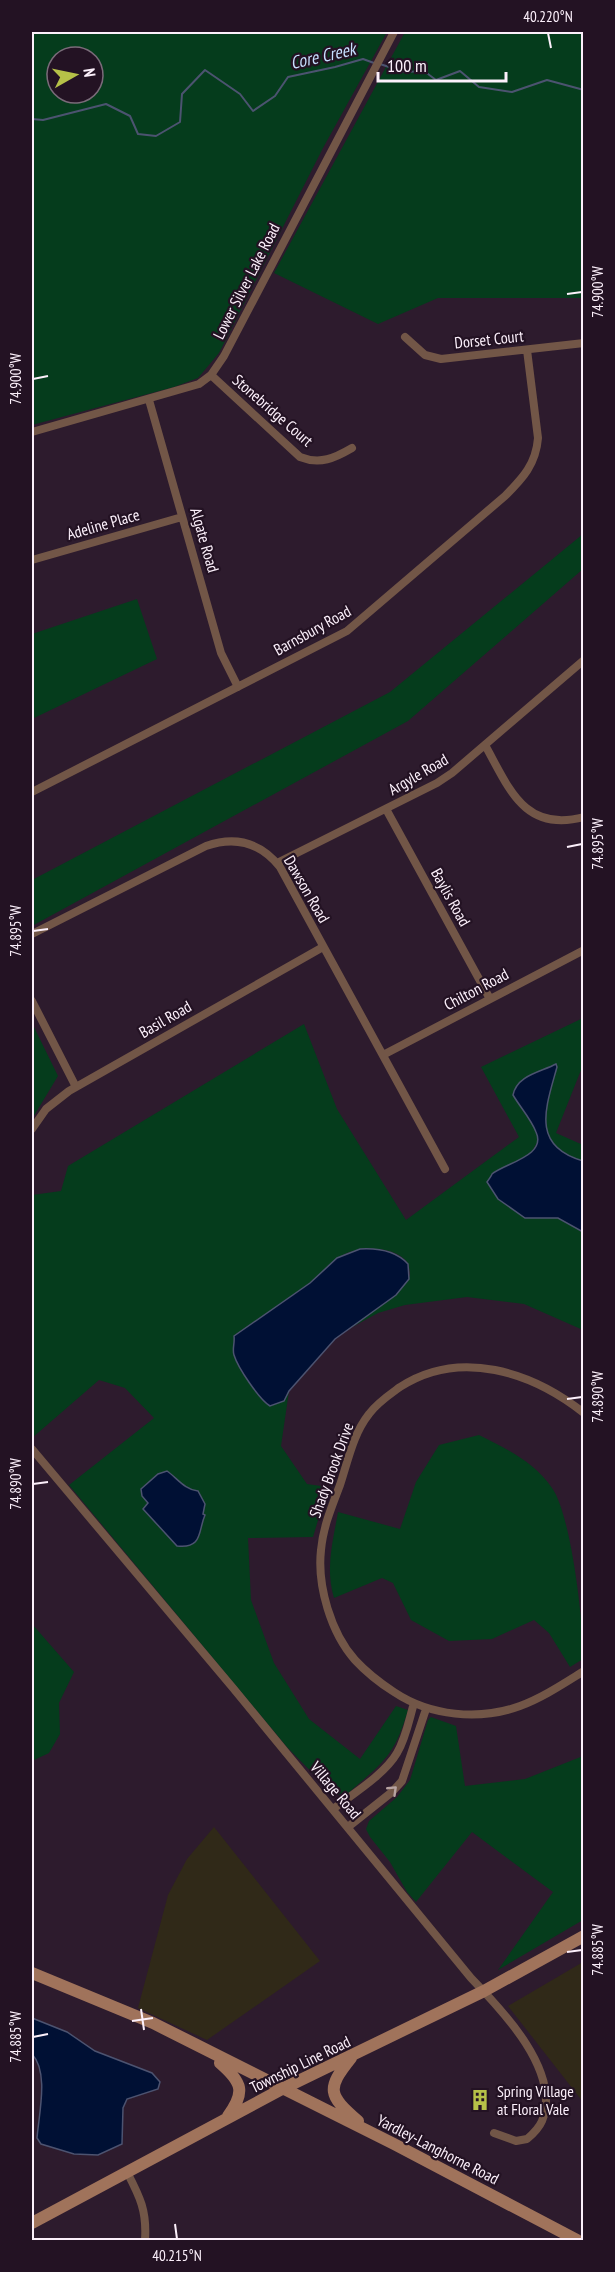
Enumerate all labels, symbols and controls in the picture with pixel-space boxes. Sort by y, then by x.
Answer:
text: 40.220°N [523,7,573,26]
water label: Core Creek [288,36,360,74]
north arrow [45,45,105,105]
scale bar [378,45,506,83]
text: 100 m [387,54,427,77]
text: N [79,67,100,78]
street label: Lower Silver Lake Road [208,220,284,342]
text: 74.900°W [588,266,607,318]
street label: Dorset Court [453,325,525,353]
text: 74.900°W [6,353,25,405]
street label: Stonebridge Court [229,370,318,451]
street label: Adeline Place [64,504,142,544]
street label: Algate Road [186,505,224,575]
street label: Barnsbury Road [270,601,354,659]
street label: Argyle Road [384,749,452,799]
text: 74.895°W [588,818,607,870]
street label: Dawson Road [280,852,334,926]
street label: Baylis Road [427,864,475,930]
text: 74.895°W [6,905,25,957]
street label: Chilton Road [440,964,512,1014]
street label: Basil Road [135,996,195,1042]
text: 74.890°W [588,1371,607,1423]
street label: Shady Brook Drive [304,1419,358,1521]
text: 74.890°W [6,1458,25,1510]
street label: Village Road [306,1756,366,1823]
one-way arrow [386,1786,396,1797]
text: 74.885°W [588,1924,607,1976]
text: 74.885°W [6,2011,25,2063]
street label: Township Line Road [246,2031,354,2097]
place label: Spring Village at Floral Vale [497,2081,574,2119]
building icon: Spring Village at Floral Vale [468,2088,492,2112]
street label: Yardley-Langhorne Road [374,2110,502,2188]
text: 40.215°N [152,2246,202,2265]

